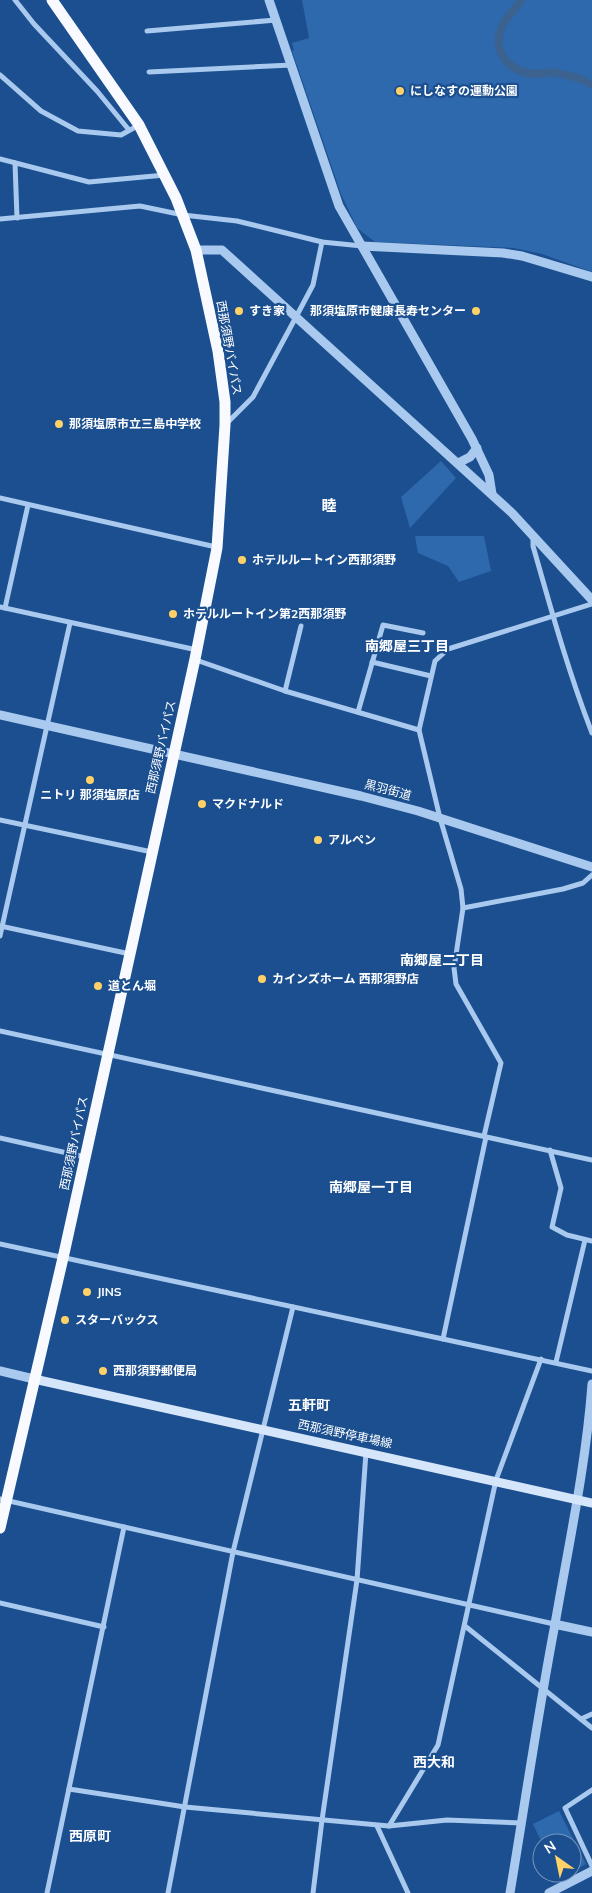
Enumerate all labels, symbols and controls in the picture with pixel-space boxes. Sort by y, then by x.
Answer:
place label: にしなすの運動公園 [410,83,518,98]
marker: にしなすの運動公園 [394,85,406,97]
street label: 西那須野バイパス [214,299,245,396]
place label: すき家 [249,303,285,318]
place label: 那須塩原市健康長寿センター [310,303,466,318]
marker: すき家 [233,305,245,317]
marker: 那須塩原市健康長寿センター [470,305,482,317]
place label: 那須塩原市立三島中学校 [69,416,201,431]
marker: 那須塩原市立三島中学校 [53,418,65,430]
district label: 睦 [321,496,337,515]
place label: ホテルルートイン西那須野 [252,552,396,567]
marker: ホテルルートイン西那須野 [236,554,248,566]
place label: ホテルルートイン第2西那須野 [183,606,346,621]
marker: ホテルルートイン第2西那須野 [167,608,179,620]
district label: 南郷屋三丁目 [365,637,449,655]
street label: 西那須野バイパス [142,699,179,795]
marker: ニトリ 那須塩原店 [84,774,96,786]
street label: 黒羽街道 [363,776,413,803]
place label: ニトリ 那須塩原店 [40,787,140,802]
place label: マクドナルド [212,796,284,811]
marker: マクドナルド [196,798,208,810]
place label: アルペン [328,832,376,847]
marker: アルペン [312,834,324,846]
district label: 南郷屋二丁目 [400,951,484,969]
place label: カインズホーム 西那須野店 [272,971,419,986]
marker: カインズホーム 西那須野店 [256,973,268,985]
place label: 道とん堀 [108,978,156,993]
marker: 道とん堀 [92,980,104,992]
street label: 西那須野バイパス [56,1095,91,1191]
district label: 南郷屋一丁目 [329,1178,413,1196]
place label: JINS [97,1284,122,1299]
marker: JINS [81,1286,93,1298]
place label: スターバックス [75,1312,159,1327]
marker: スターバックス [59,1314,71,1326]
place label: 西那須野郵便局 [113,1363,197,1378]
marker: 西那須野郵便局 [97,1365,109,1377]
district label: 五軒町 [288,1396,330,1414]
street label: 西那須野停車場線 [297,1416,394,1451]
district label: 西大和 [413,1753,455,1771]
district label: 西原町 [69,1827,111,1845]
north arrow [532,1833,582,1883]
text: N [541,1837,559,1858]

